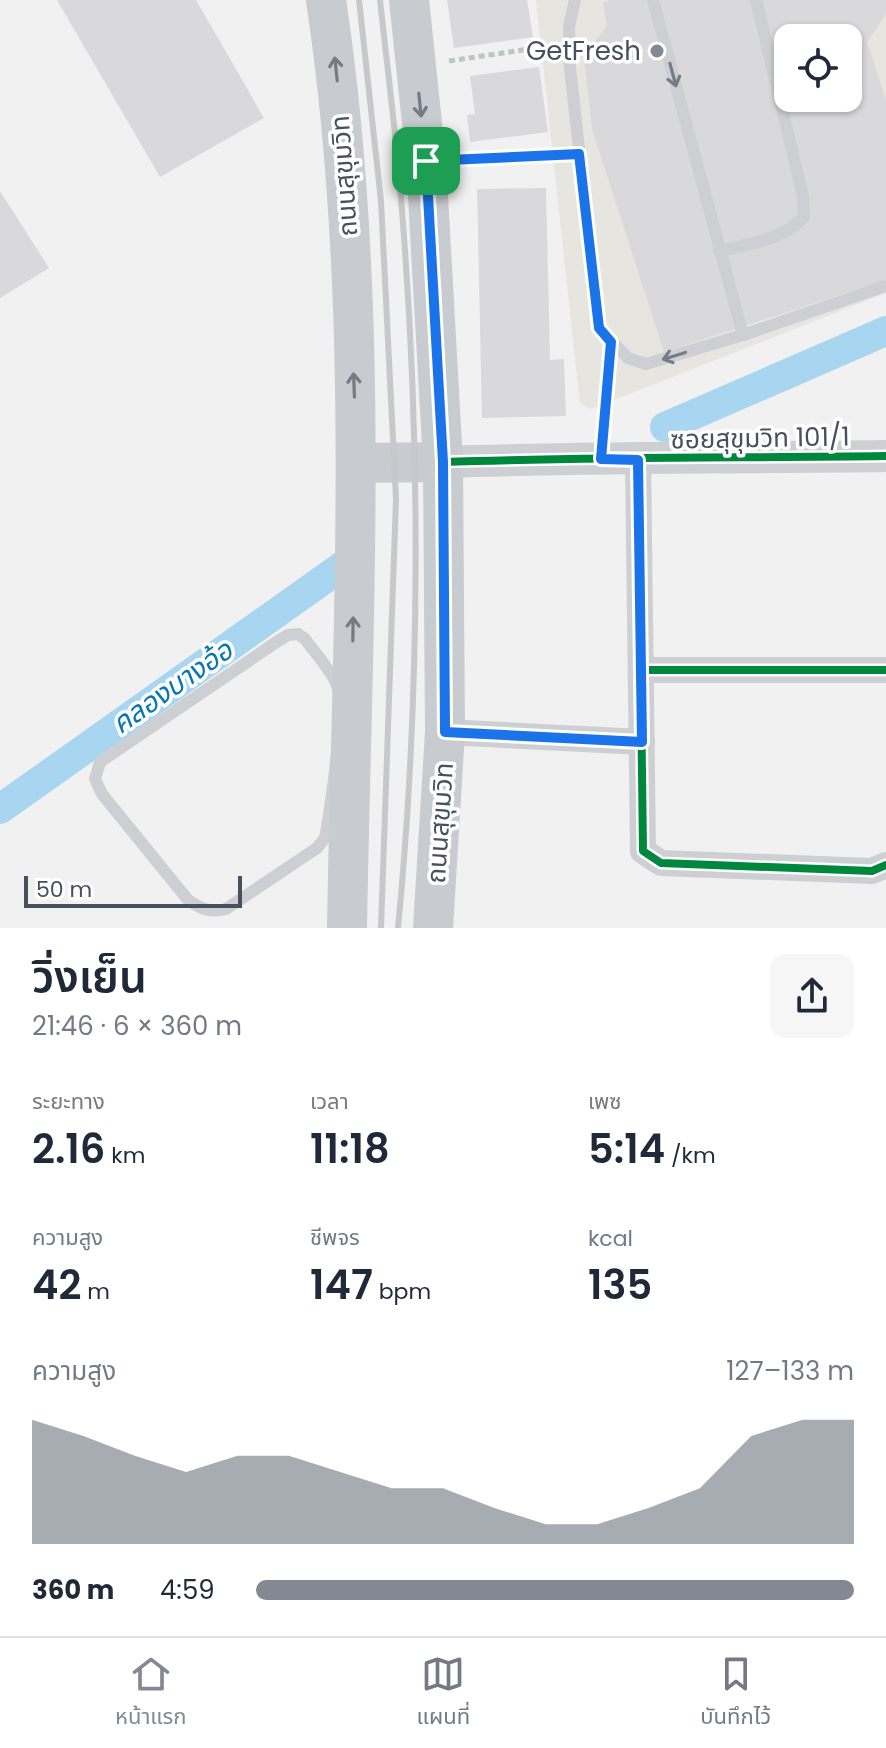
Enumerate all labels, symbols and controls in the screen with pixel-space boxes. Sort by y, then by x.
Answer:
map controls [774,24,862,112]
button: locate [774,24,862,112]
place label: GetFresh [526,33,641,69]
marker: GetFresh [648,42,666,60]
one-way arrow [329,56,344,83]
one-way arrow [666,62,681,88]
one-way arrow [413,91,428,118]
street label: ถนนสุขุมวิท [322,114,366,238]
pin [392,127,460,195]
icon: arrive [404,139,448,183]
one-way arrow [662,349,688,364]
one-way arrow [347,372,362,399]
street label: ซอยสุขุมวิท 101/1 [670,418,850,458]
one-way arrow [346,616,361,643]
water label: คลองบางอ้อ [104,630,241,743]
street label: ถนนสุขุมวิท [418,761,462,885]
scale bar [24,872,242,908]
text: 50 m [36,874,92,905]
text: วิ่งเย็น [32,946,147,1007]
button: share [770,954,854,1038]
text: 21:46 · 6 × 360 m [32,1008,242,1044]
text: ระยะทาง [32,1086,105,1117]
text: เวลา [310,1086,349,1117]
text: เพซ [588,1086,622,1117]
text: 2.16 [32,1121,105,1177]
text: 11:18 [310,1121,390,1177]
text: 5:14 [588,1121,665,1177]
text: km [105,1140,145,1171]
text: /km [665,1140,716,1171]
text: ความสูง [32,1222,103,1253]
text: ชีพจร [310,1222,360,1253]
text: kcal [588,1223,633,1254]
text: 42 [32,1257,81,1313]
text: 147 [310,1257,373,1313]
text: 135 [588,1257,652,1313]
text: m [81,1276,110,1307]
text: bpm [373,1276,431,1307]
text: ความสูง [32,1353,116,1389]
text: 127–133 m [726,1353,854,1389]
text: 360 m [32,1572,114,1608]
text: 4:59 [160,1572,215,1608]
tab: หน้าแรก [115,1652,187,1734]
tab: แผนที่ [417,1652,470,1734]
tab: บันทึกไว้ [700,1652,771,1734]

